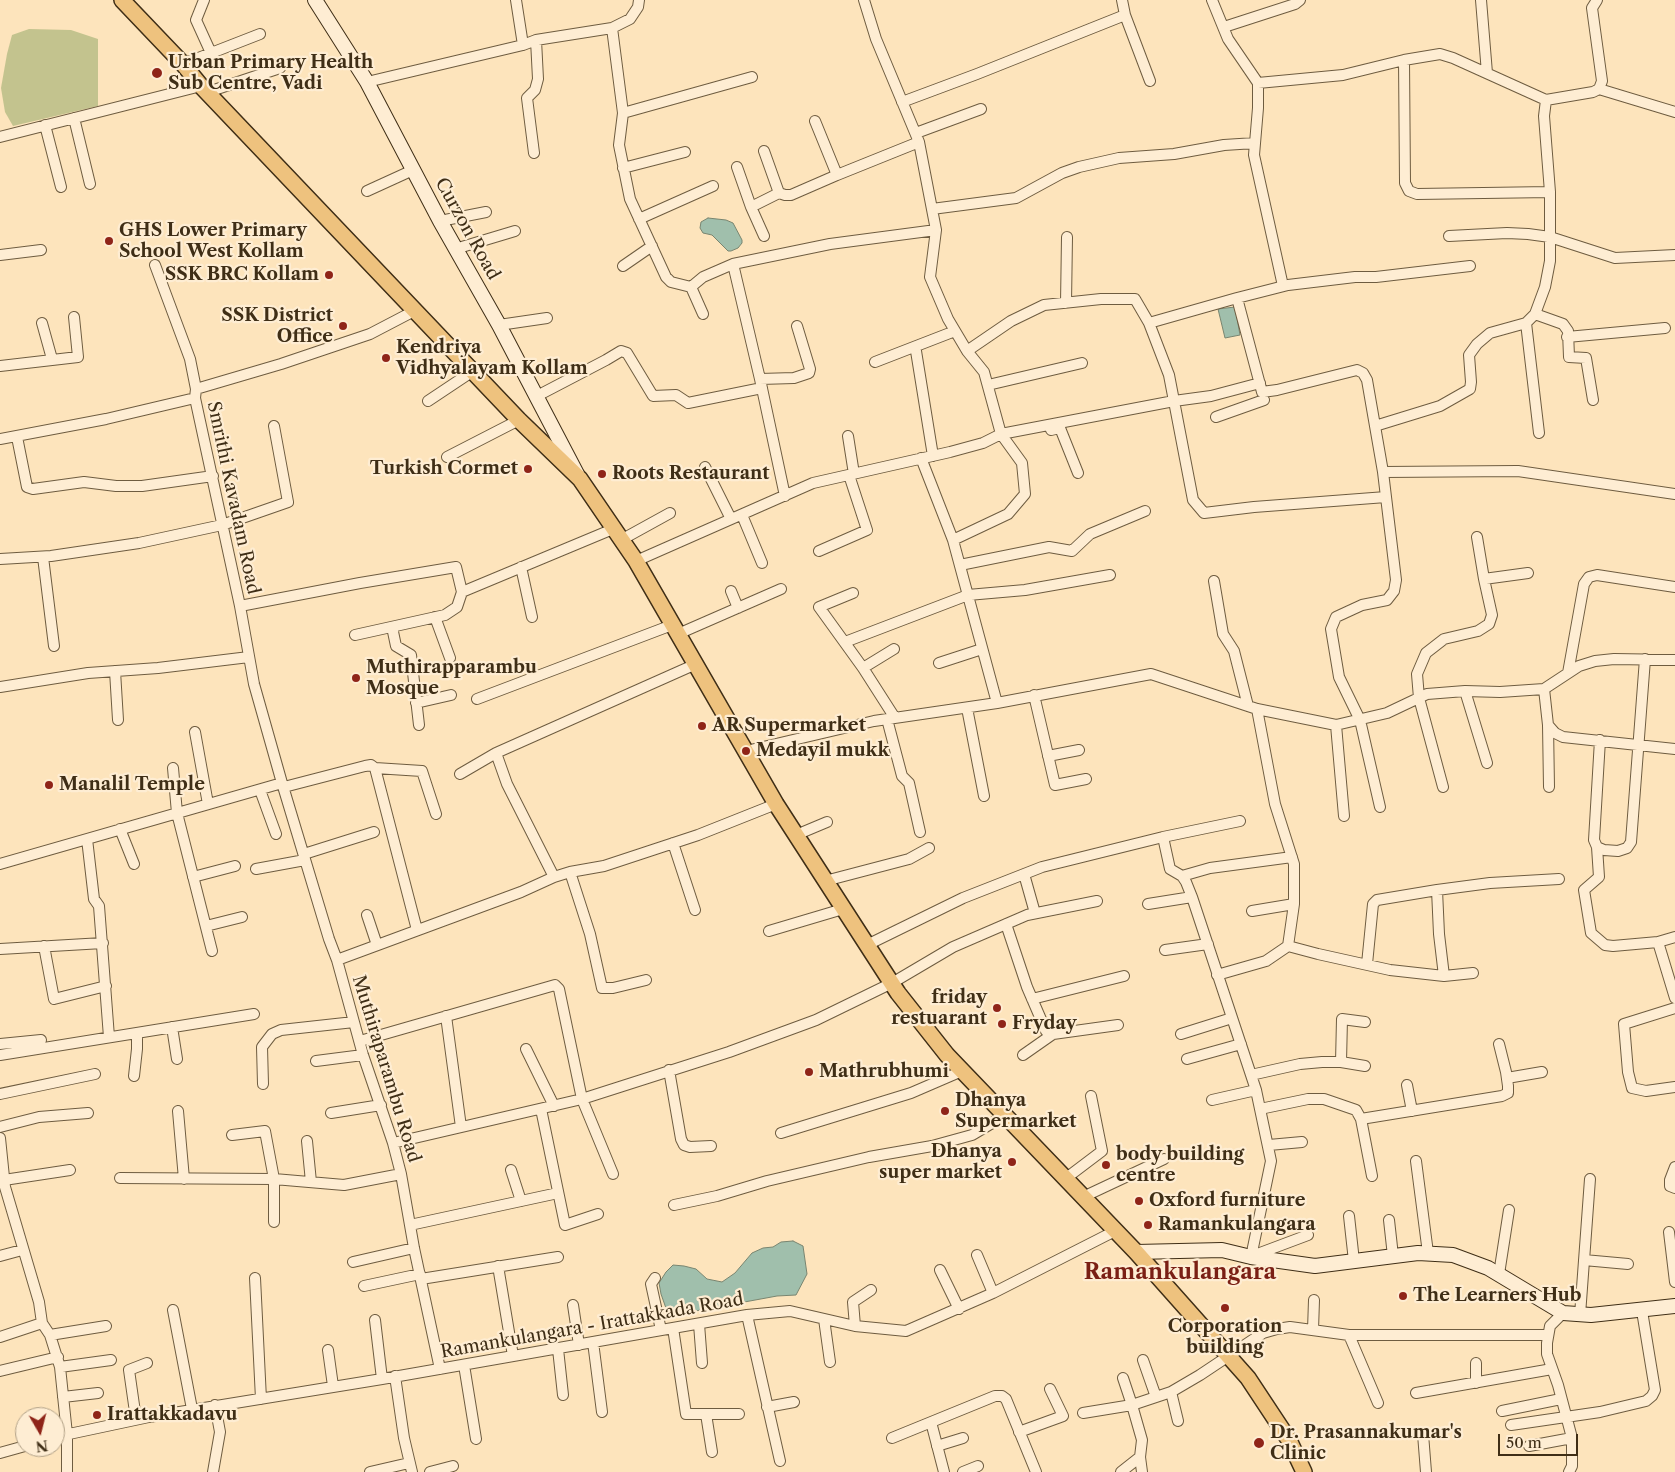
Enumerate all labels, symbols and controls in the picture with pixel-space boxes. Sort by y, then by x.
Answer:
place label: Urban Primary Health Sub Centre, Vadi [168,52,373,94]
marker: Urban Primary Health Sub Centre, Vadi [150,66,164,80]
street label: Curzon Road [430,174,504,284]
place label: GHS Lower Primary School West Kollam [119,220,307,262]
marker: GHS Lower Primary School West Kollam [103,235,115,247]
place label: SSK BRC Kollam [165,264,319,286]
marker: SSK BRC Kollam [323,269,335,281]
place label: SSK District Office [221,305,333,348]
marker: SSK District Office [337,320,349,332]
place label: Kendriya Vidhyalayam Kollam [396,337,588,379]
marker: Kendriya Vidhyalayam Kollam [380,352,392,364]
street label: Smrithi Kavadam Road [202,400,264,596]
place label: Turkish Cormet [370,458,518,480]
marker: Turkish Cormet [522,463,534,475]
place label: Roots Restaurant [612,463,770,485]
marker: Roots Restaurant [596,468,608,480]
place label: Muthirapparambu Mosque [366,657,537,700]
marker: Muthirapparambu Mosque [350,672,362,684]
place label: AR Supermarket [712,715,866,737]
marker: AR Supermarket [696,720,708,732]
place label: Medayil mukk [756,740,889,762]
marker: Medayil mukk [740,745,752,757]
place label: Manalil Temple [59,774,205,796]
marker: Manalil Temple [43,779,55,791]
street label: Muthiraparambu Road [347,973,425,1165]
place label: friday restuarant [891,987,987,1030]
marker: friday restuarant [991,1002,1003,1014]
place label: Fryday [1012,1013,1077,1035]
marker: Fryday [996,1018,1008,1030]
place label: Mathrubhumi [819,1061,949,1083]
marker: Mathrubhumi [803,1066,815,1078]
place label: Dhanya Supermarket [955,1090,1077,1132]
marker: Dhanya Supermarket [939,1105,951,1117]
place label: Dhanya super market [879,1141,1002,1184]
place label: body building centre [1116,1144,1244,1186]
marker: Dhanya super market [1006,1156,1018,1168]
marker: body building centre [1100,1159,1112,1171]
place label: Oxford furniture [1149,1190,1305,1212]
marker: Oxford furniture [1133,1195,1145,1207]
place label: Ramankulangara [1158,1214,1316,1236]
marker: Ramankulangara [1142,1219,1154,1231]
district label: Ramankulangara [1084,1260,1276,1286]
place label: The Learners Hub [1413,1285,1581,1307]
street label: Ramankulangara - Irattakkada Road [439,1289,745,1363]
marker: The Learners Hub [1397,1290,1409,1302]
marker: Corporation building [1219,1302,1231,1314]
place label: Corporation building [1168,1316,1282,1358]
place label: Irattakkadavu [107,1404,237,1426]
north arrow [15,1407,65,1457]
marker: Irattakkadavu [91,1409,103,1421]
place label: Dr. Prasannakumar's Clinic [1270,1422,1462,1465]
scale bar [1500,1424,1580,1456]
text: 50 m [1506,1433,1542,1452]
text: N [35,1436,49,1456]
marker: Dr. Prasannakumar's Clinic [1252,1436,1266,1450]

